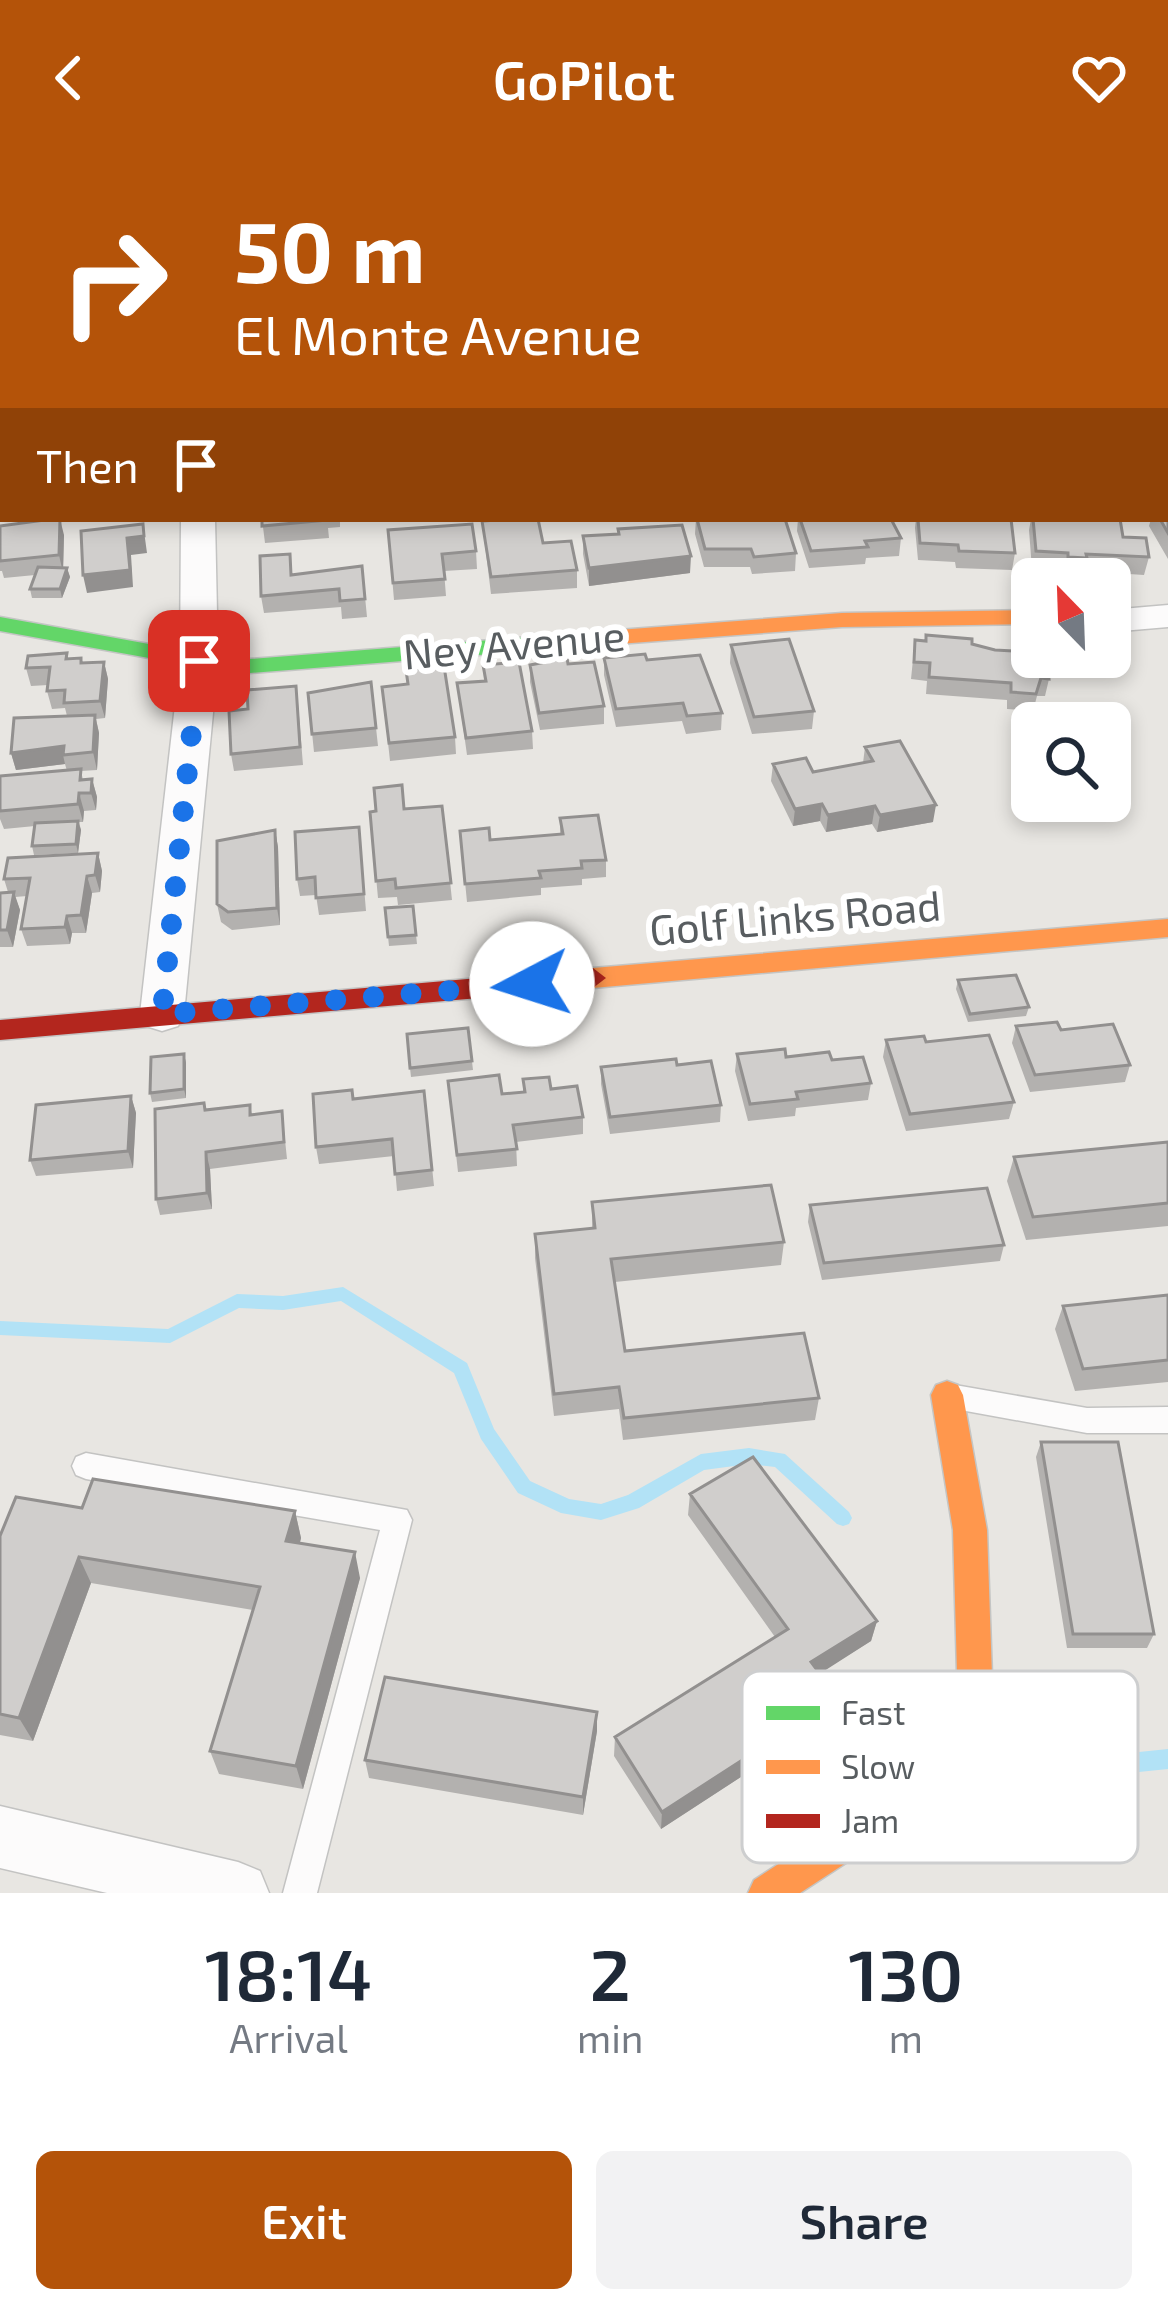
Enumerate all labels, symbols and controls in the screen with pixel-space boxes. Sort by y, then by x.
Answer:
icon: back [36,45,102,111]
icon: heart [1066,45,1132,111]
text: GoPilot [493,46,675,111]
text: 50 m [234,199,426,300]
icon: right [36,204,192,360]
text: El Monte Avenue [234,301,642,366]
icon: arrive [163,432,229,498]
text: Then [36,438,139,492]
north arrow [1011,558,1131,678]
map controls [1011,558,1131,822]
street label: Ney Avenue [401,608,627,678]
pin [148,610,250,712]
icon: arrive [166,628,232,694]
button: search [1011,702,1131,822]
street label: Golf Links Road [647,878,943,954]
position arrow [469,921,595,1047]
legend [742,1671,1138,1863]
text: Fast [841,1692,905,1732]
text: Slow [841,1746,915,1786]
text: Jam [841,1800,899,1840]
text: 18:14 [205,1929,372,2015]
text: 2 [590,1929,631,2015]
text: 130 [848,1929,963,2015]
text: Arrival [229,2014,348,2061]
text: min [577,2014,643,2061]
text: m [889,2014,923,2061]
button: Exit [36,2151,572,2289]
button: Share [596,2151,1132,2289]

